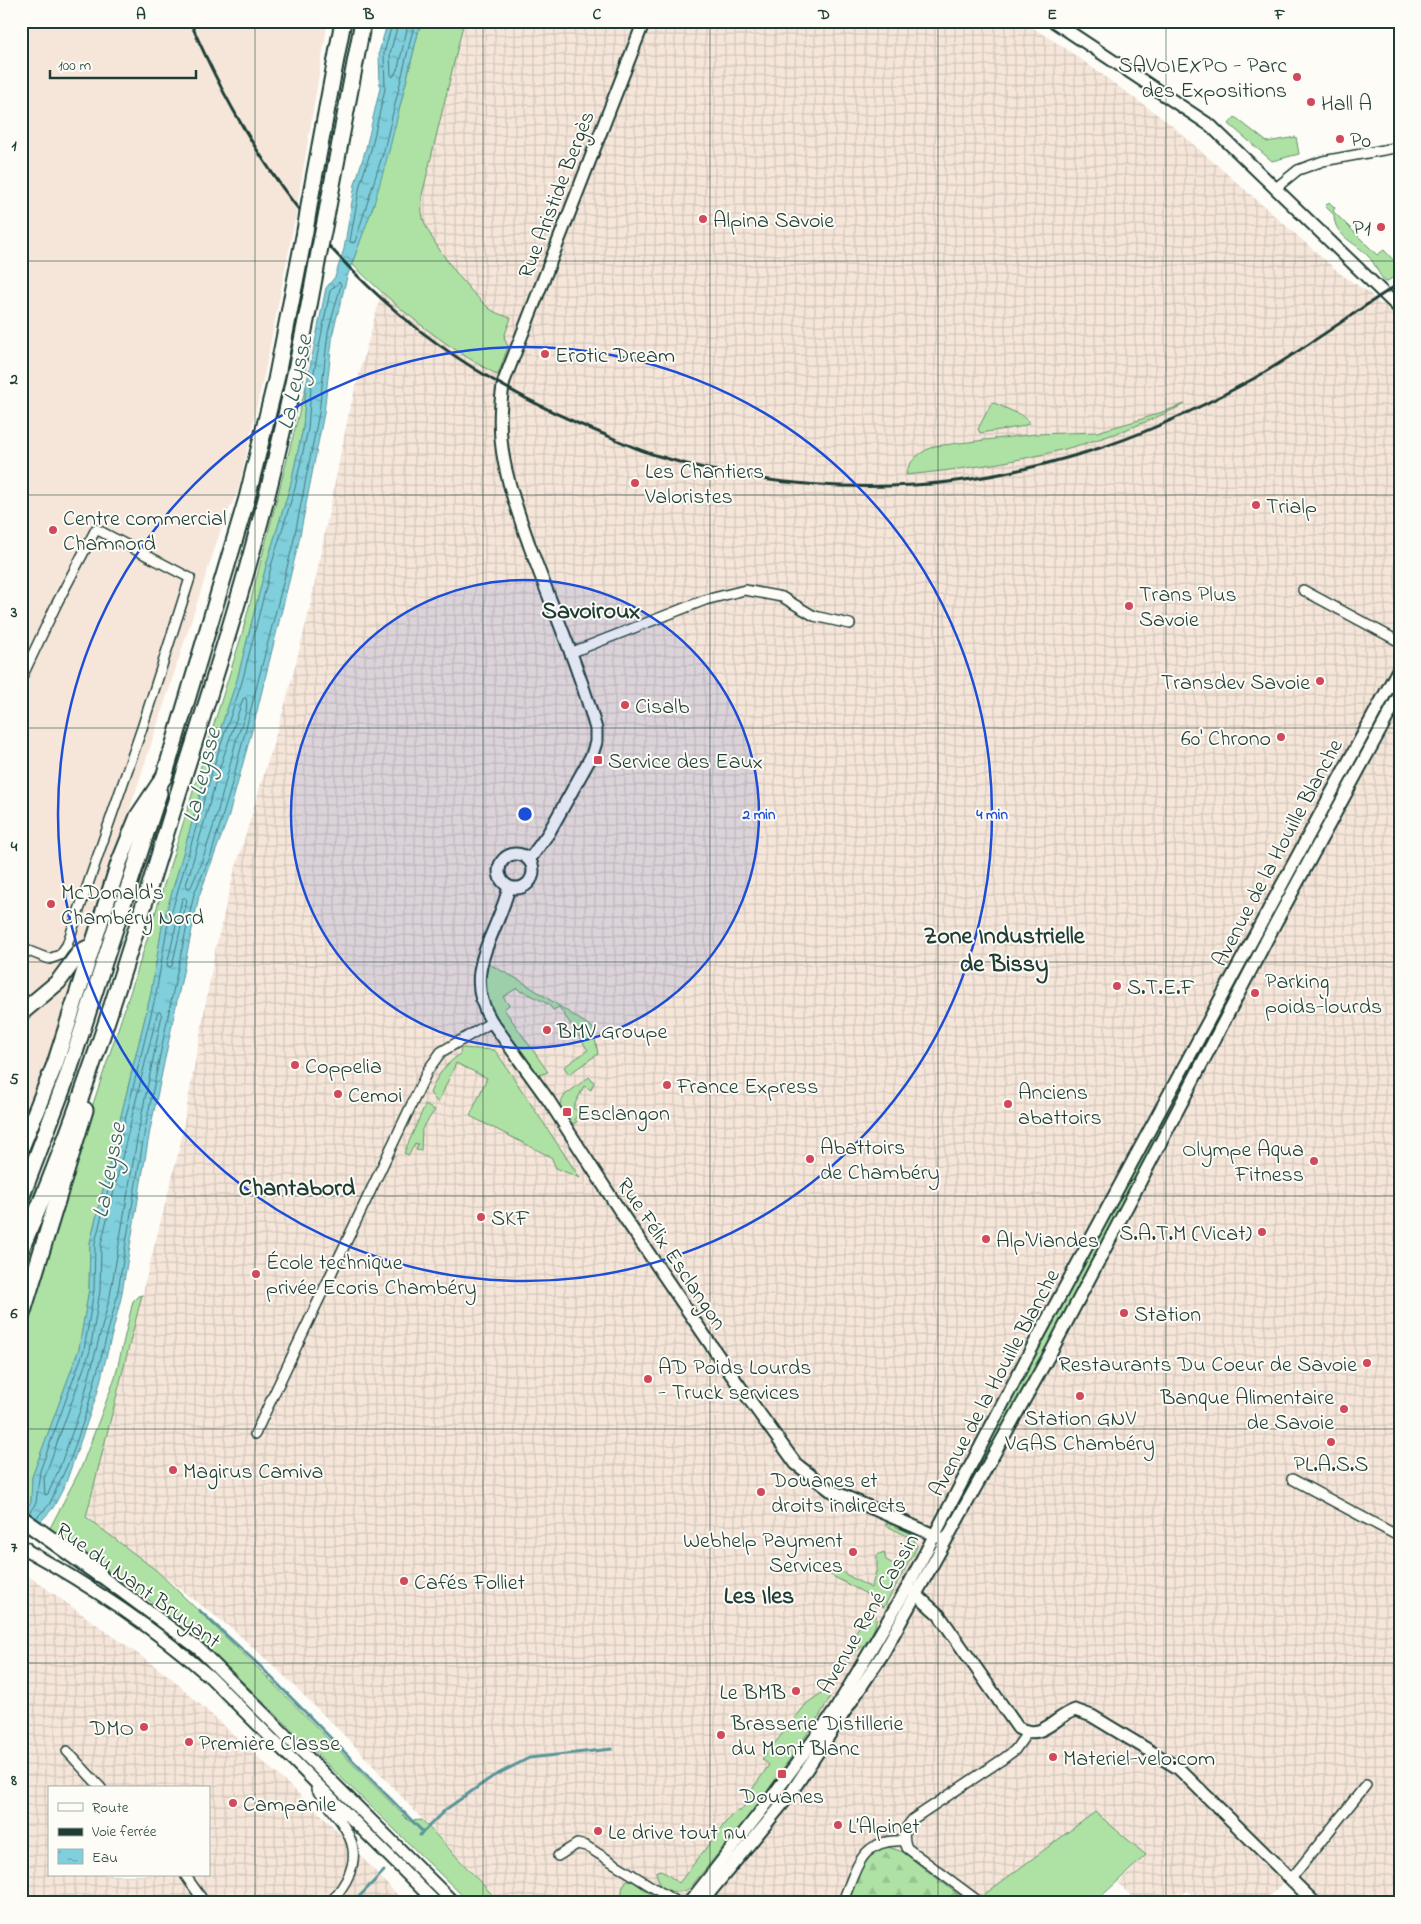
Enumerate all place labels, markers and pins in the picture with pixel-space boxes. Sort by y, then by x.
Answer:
place label: SAVOIEXPO - Parc des Expositions [1118,51,1287,108]
marker: SAVOIEXPO - Parc des Expositions [1291,71,1303,83]
place label: Hall A [1321,89,1372,121]
marker: Hall A [1305,96,1317,108]
place label: P0 [1350,126,1371,158]
marker: P0 [1334,133,1346,145]
place label: Alpina Savoie [713,206,834,238]
marker: Alpina Savoie [697,213,709,225]
place label: P1 [1353,214,1371,246]
marker: P1 [1375,221,1387,233]
place label: Erotic Dream [555,341,675,373]
marker: Erotic Dream [539,348,551,360]
place label: Les Chantiers Valoristes [644,457,764,514]
marker: Les Chantiers Valoristes [629,477,641,489]
place label: Trialp [1266,492,1317,524]
marker: Trialp [1250,499,1262,511]
place label: Centre commercial Chamnord [63,504,227,561]
marker: Centre commercial Chamnord [47,524,59,536]
place label: Trans Plus Savoie [1139,580,1237,637]
marker: Trans Plus Savoie [1123,600,1135,612]
place label: Transdev Savoie [1161,668,1310,700]
marker: Transdev Savoie [1314,675,1326,687]
place label: Cisalb [635,692,690,724]
marker: Cisalb [619,699,631,711]
place label: 60' Chrono [1181,724,1271,756]
marker: 60' Chrono [1275,731,1287,743]
place label: Service des Eaux [608,747,763,779]
marker: Service des Eaux [592,754,604,766]
centre of rings [516,805,534,823]
place label: McDonald's Chambéry Nord [61,878,204,936]
marker: McDonald's Chambéry Nord [45,898,57,910]
place label: Parking poids-lourds [1265,967,1382,1024]
place label: S.T.E.F [1127,973,1195,1005]
marker: S.T.E.F [1111,980,1123,992]
marker: Parking poids-lourds [1249,987,1261,999]
place label: BMV Groupe [556,1017,668,1049]
marker: BMV Groupe [541,1024,553,1036]
place label: Coppelia [305,1052,382,1084]
marker: Coppelia [289,1059,301,1071]
place label: France Express [676,1072,818,1104]
place label: Anciens abattoirs [1018,1078,1102,1135]
marker: France Express [661,1079,673,1091]
place label: Cemoi [348,1081,402,1113]
marker: Cemoi [332,1088,344,1100]
marker: Anciens abattoirs [1002,1098,1014,1110]
place label: Esclangon [577,1099,670,1132]
marker: Esclangon [561,1106,573,1118]
place label: Abattoirs de Chambéry [820,1133,940,1191]
place label: Olympe Aqua Fitness [1182,1135,1304,1192]
marker: Abattoirs de Chambéry [804,1153,816,1165]
marker: Olympe Aqua Fitness [1308,1155,1320,1167]
place label: SKF [491,1204,530,1236]
marker: SKF [475,1211,487,1223]
place label: S.A.T.M (Vicat) [1119,1219,1252,1251]
place label: Alp'Viandes [996,1226,1099,1258]
marker: S.A.T.M (Vicat) [1256,1226,1268,1238]
marker: Alp'Viandes [980,1233,992,1245]
place label: École technique privée Ecoris Chambéry [266,1248,476,1306]
marker: École technique privée Ecoris Chambéry [250,1268,262,1280]
place label: Station [1134,1300,1201,1332]
marker: Station [1118,1307,1130,1319]
place label: Restaurants Du Coeur de Savoie [1059,1350,1357,1382]
place label: AD Poids Lourds - Truck services [658,1353,812,1410]
marker: Restaurants Du Coeur de Savoie [1361,1357,1373,1369]
marker: AD Poids Lourds - Truck services [642,1373,654,1385]
place label: Banque Alimentaire de Savoie [1160,1383,1334,1440]
marker: Station GNV VGAS Chambéry [1074,1390,1086,1402]
marker: Banque Alimentaire de Savoie [1338,1403,1350,1415]
place label: Station GNV VGAS Chambéry [1004,1404,1155,1462]
marker: PL.A.S.S [1325,1436,1337,1448]
place label: PL.A.S.S [1294,1450,1368,1482]
place label: Magirus Camiva [183,1457,324,1490]
marker: Magirus Camiva [167,1464,179,1476]
place label: Douanes et droits indirects [770,1466,906,1523]
marker: Douanes et droits indirects [755,1486,767,1498]
place label: Webhelp Payment Services [683,1526,844,1583]
marker: Webhelp Payment Services [847,1546,859,1558]
place label: Cafés Folliet [414,1568,526,1600]
marker: Cafés Folliet [398,1575,410,1587]
place label: Le BMB [720,1678,786,1710]
marker: Le BMB [790,1685,802,1697]
place label: Brasserie Distillerie du Mont Blanc [730,1709,904,1766]
place label: DMO [89,1714,134,1746]
marker: DMO [138,1721,150,1733]
place label: Première Classe [199,1729,340,1761]
marker: Brasserie Distillerie du Mont Blanc [715,1729,727,1741]
marker: Première Classe [183,1736,195,1748]
place label: Materiel-velo.com [1063,1744,1215,1776]
marker: Materiel-velo.com [1047,1751,1059,1763]
marker: Douanes [776,1768,788,1780]
place label: Douanes [739,1782,824,1814]
place label: Campanile [243,1790,336,1822]
marker: Campanile [227,1797,239,1809]
place label: L’Alpinet [848,1812,920,1844]
place label: Le drive tout nu [608,1818,747,1850]
marker: L’Alpinet [832,1819,844,1831]
marker: Le drive tout nu [592,1825,604,1837]

